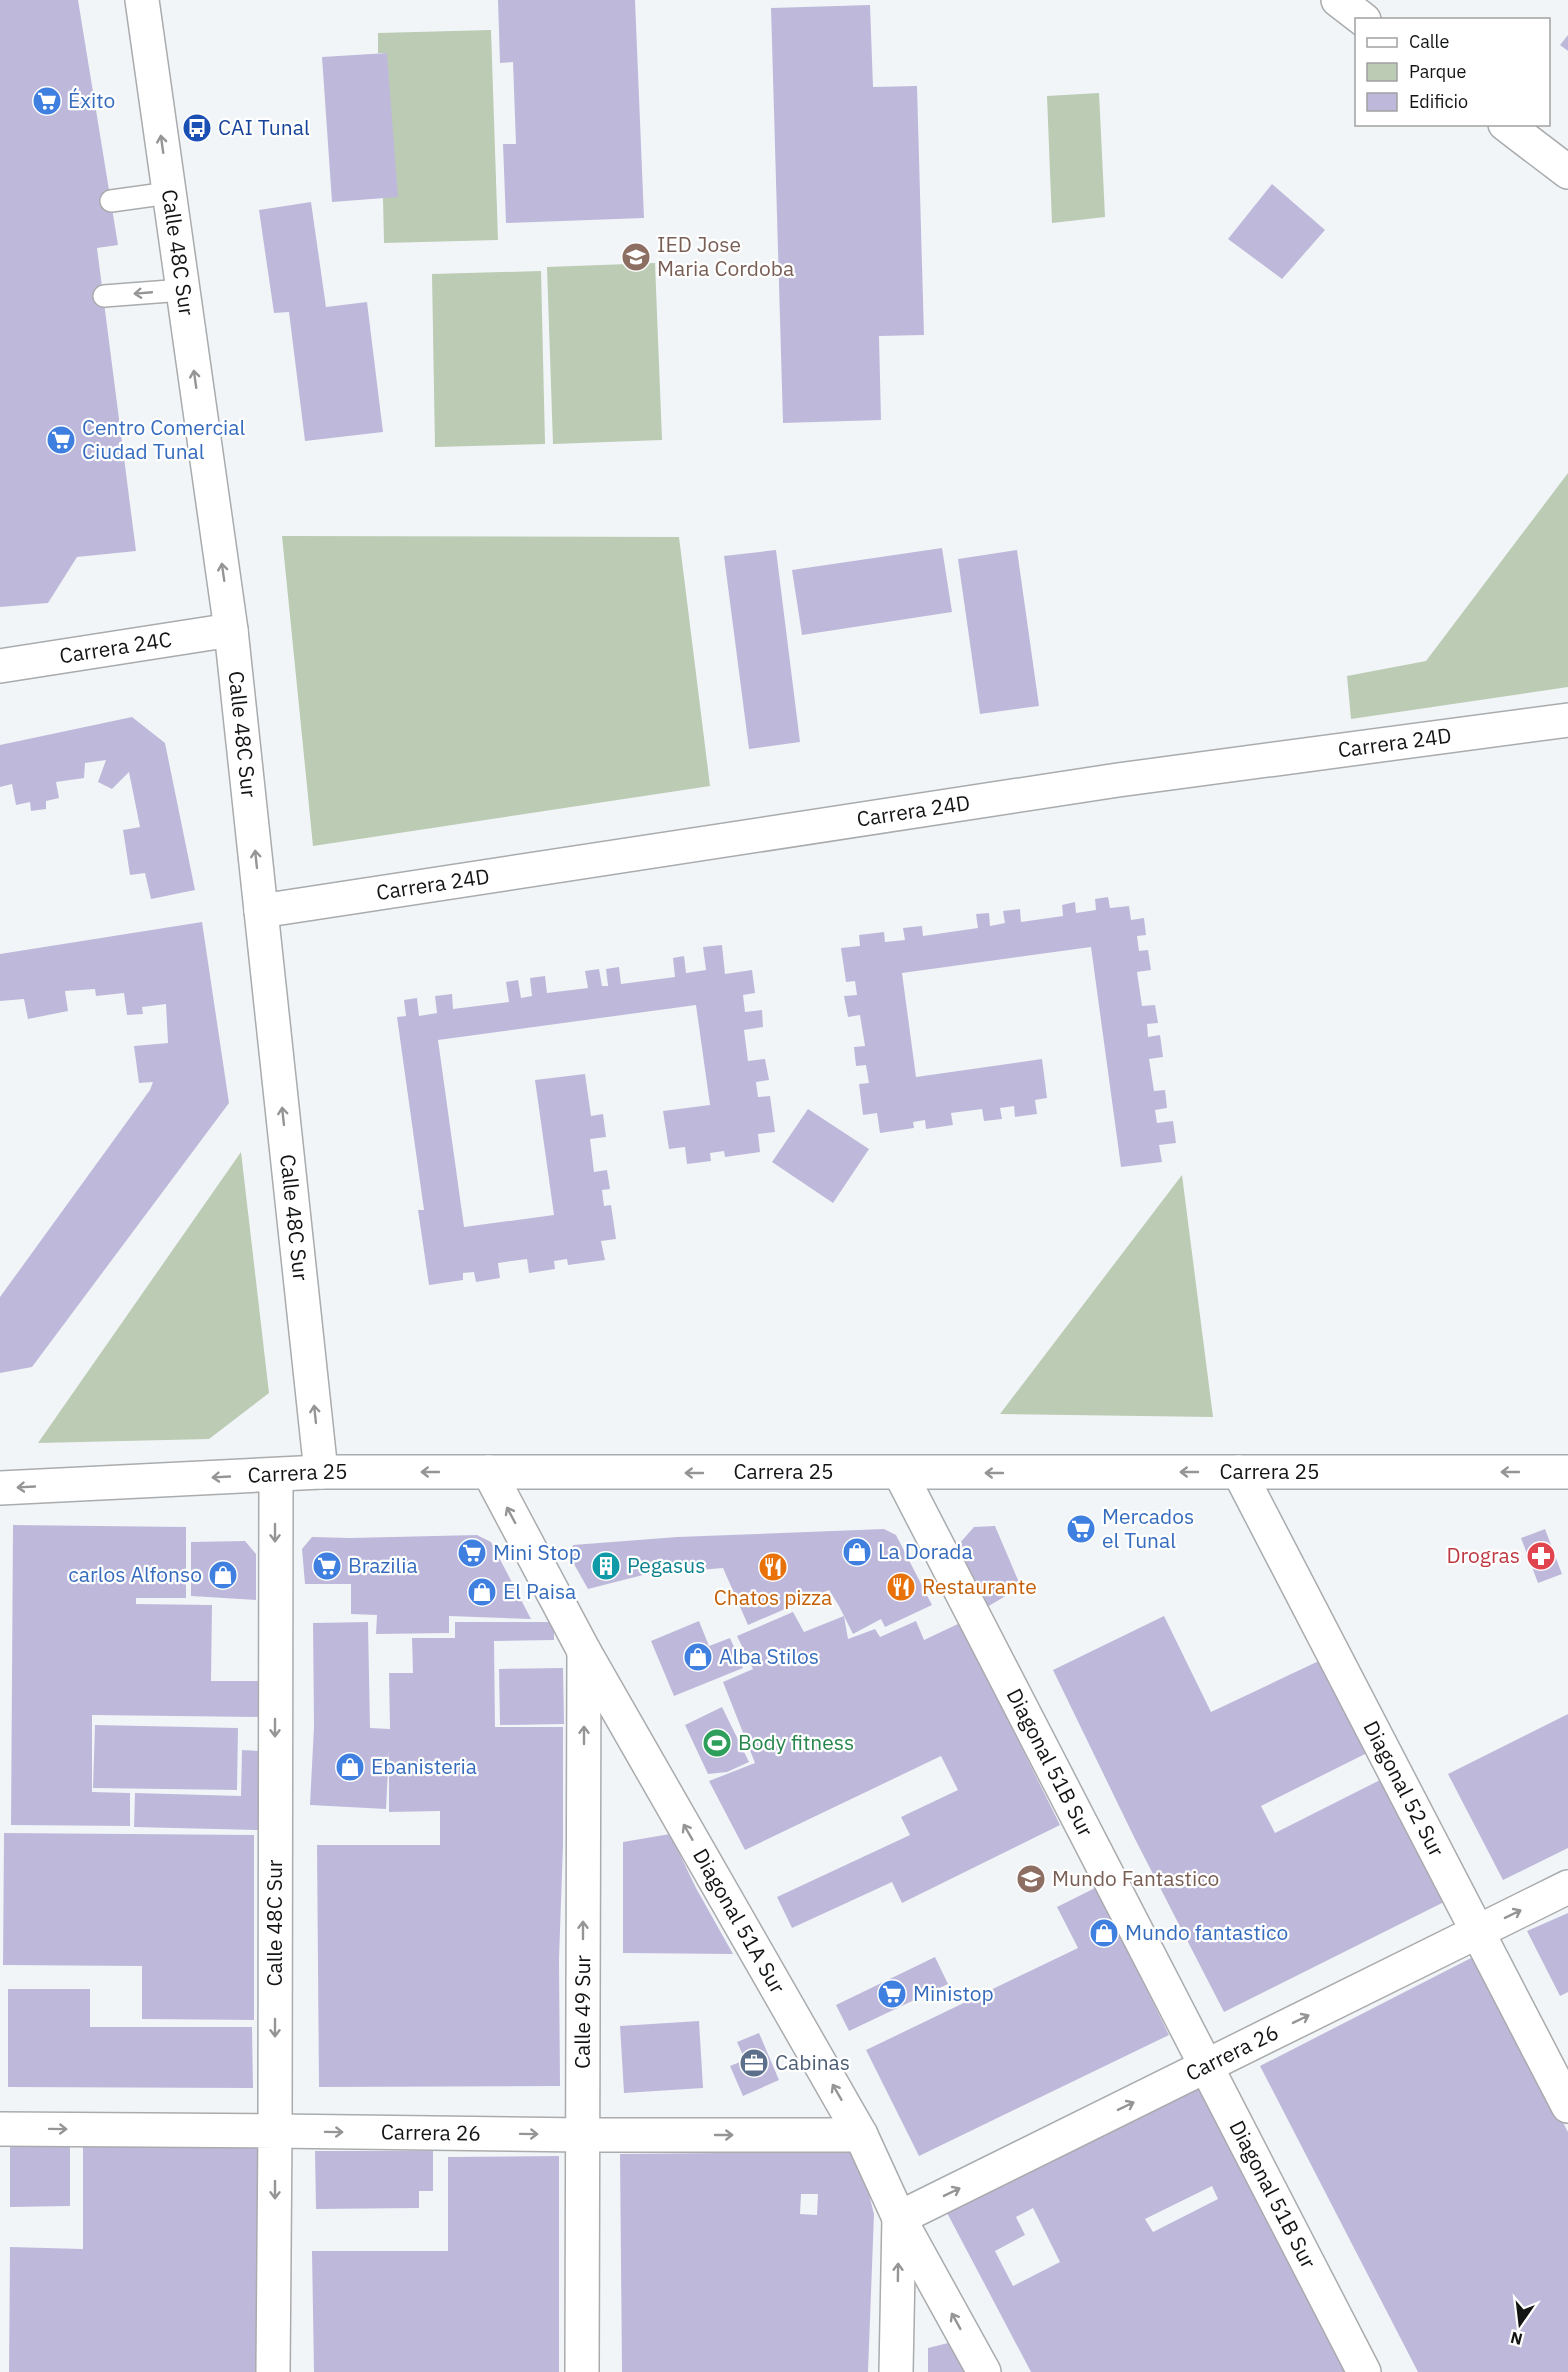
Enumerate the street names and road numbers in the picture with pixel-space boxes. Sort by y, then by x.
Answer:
street label: Calle 48C Sur [156,187,201,318]
street label: Carrera 24C [57,624,174,670]
street label: Calle 48C Sur [222,669,264,799]
street label: Carrera 24D [1336,721,1453,764]
street label: Carrera 24D [855,788,972,833]
street label: Carrera 24D [374,861,491,906]
street label: Calle 48C Sur [274,1153,315,1282]
street label: Carrera 25 [247,1457,348,1489]
street label: Carrera 25 [734,1457,834,1485]
street label: Carrera 25 [1220,1457,1320,1485]
street label: Diagonal 51B Sur [1001,1683,1100,1841]
street label: Diagonal 52 Sur [1358,1716,1451,1861]
street label: Diagonal 51A Sur [687,1843,792,1999]
street label: Calle 48C Sur [260,1859,288,1987]
street label: Calle 49 Sur [568,1955,596,2069]
street label: Carrera 26 [1181,2017,1283,2087]
street label: Diagonal 51B Sur [1224,2115,1323,2273]
street label: Carrera 26 [381,2117,481,2147]

